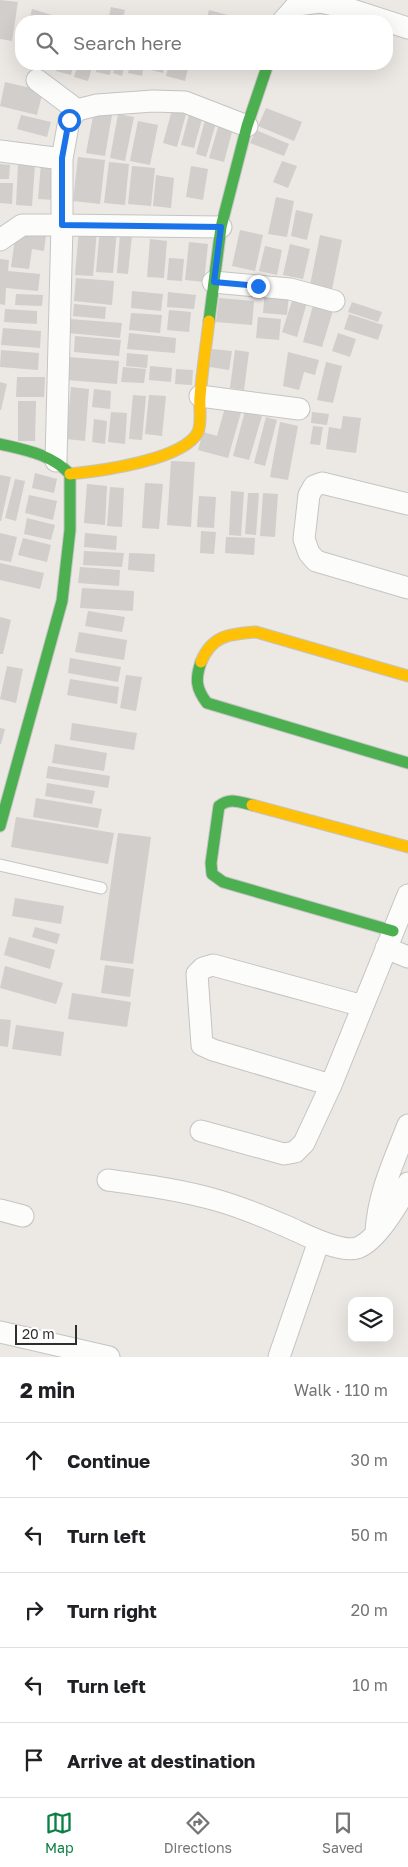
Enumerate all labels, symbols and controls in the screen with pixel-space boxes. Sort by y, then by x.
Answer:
search box [15,15,393,70]
icon: search [33,29,61,57]
text: Search here [73,31,182,54]
route start [58,109,81,132]
route end [247,275,270,298]
map controls [348,1297,393,1342]
button: layers [348,1297,393,1342]
scale bar [15,1322,78,1345]
text: 20 m [22,1325,55,1342]
text: 2 min [20,1377,75,1403]
text: Walk · 110 m [294,1380,388,1400]
icon: ahead [20,1446,48,1474]
text: Continue [67,1449,150,1472]
text: 30 m [351,1450,388,1470]
icon: left [20,1521,48,1549]
text: Turn left [67,1524,146,1547]
text: 50 m [351,1525,388,1545]
icon: right [20,1596,48,1624]
text: Turn right [67,1599,157,1622]
text: 20 m [351,1600,388,1620]
icon: left [20,1671,48,1699]
text: Turn left [67,1674,146,1697]
text: 10 m [352,1675,388,1695]
icon: arrive [20,1746,48,1774]
text: Arrive at destination [67,1749,255,1772]
tab: Map [45,1809,74,1856]
tab: Directions [164,1809,232,1856]
tab: Saved [322,1809,363,1856]

